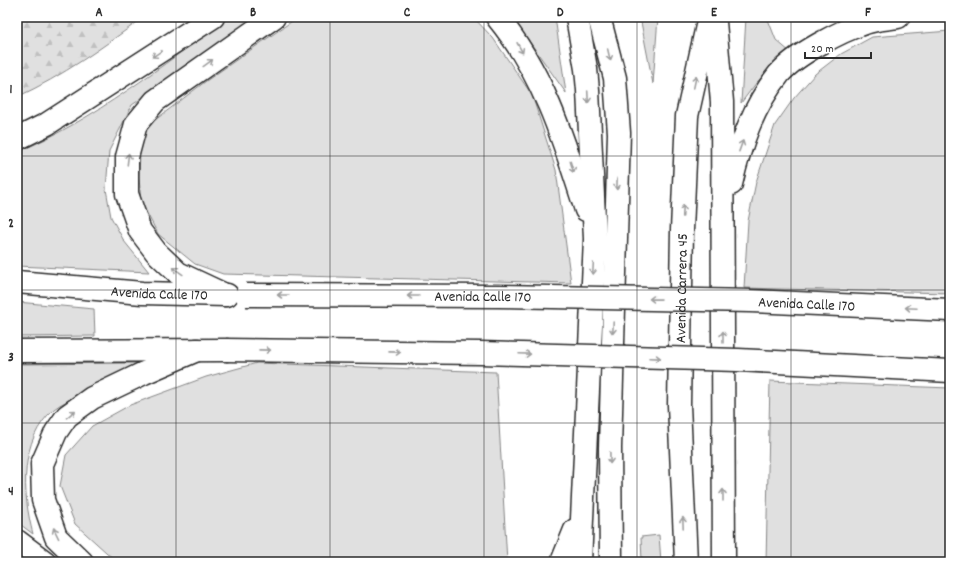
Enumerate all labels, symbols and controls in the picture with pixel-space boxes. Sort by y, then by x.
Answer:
text: A [95,4,103,23]
text: B [250,4,256,23]
text: C [404,4,411,23]
text: D [557,4,564,23]
text: E [711,4,718,23]
text: F [865,4,871,23]
scale bar [805,34,871,60]
text: 20 m [811,41,834,58]
one-way arrow [516,42,524,54]
one-way arrow [606,48,614,61]
one-way arrow [152,50,163,58]
one-way arrow [202,59,213,68]
one-way arrow [691,76,699,89]
text: 1 [10,81,13,100]
one-way arrow [585,90,592,103]
one-way arrow [738,141,746,153]
one-way arrow [124,153,132,166]
one-way arrow [569,160,576,173]
one-way arrow [614,177,621,190]
one-way arrow [679,205,686,218]
text: 2 [8,215,14,234]
street label: Avenida Carrera 45 [671,233,695,343]
one-way arrow [590,262,597,275]
one-way arrow [172,267,183,275]
street label: Avenida Calle 170 [110,281,208,308]
street label: Avenida Calle 170 [434,287,532,310]
one-way arrow [277,291,290,299]
one-way arrow [407,292,420,300]
street label: Avenida Calle 170 [758,292,856,319]
one-way arrow [649,295,662,303]
one-way arrow [905,305,918,312]
one-way arrow [610,321,617,334]
one-way arrow [719,331,727,344]
one-way arrow [258,346,271,354]
one-way arrow [388,348,401,356]
text: 3 [8,349,14,368]
one-way arrow [518,350,531,358]
one-way arrow [648,354,661,361]
one-way arrow [65,410,76,419]
one-way arrow [606,451,614,464]
text: 4 [8,483,14,502]
one-way arrow [719,489,727,502]
one-way arrow [679,517,687,530]
one-way arrow [52,527,59,539]

